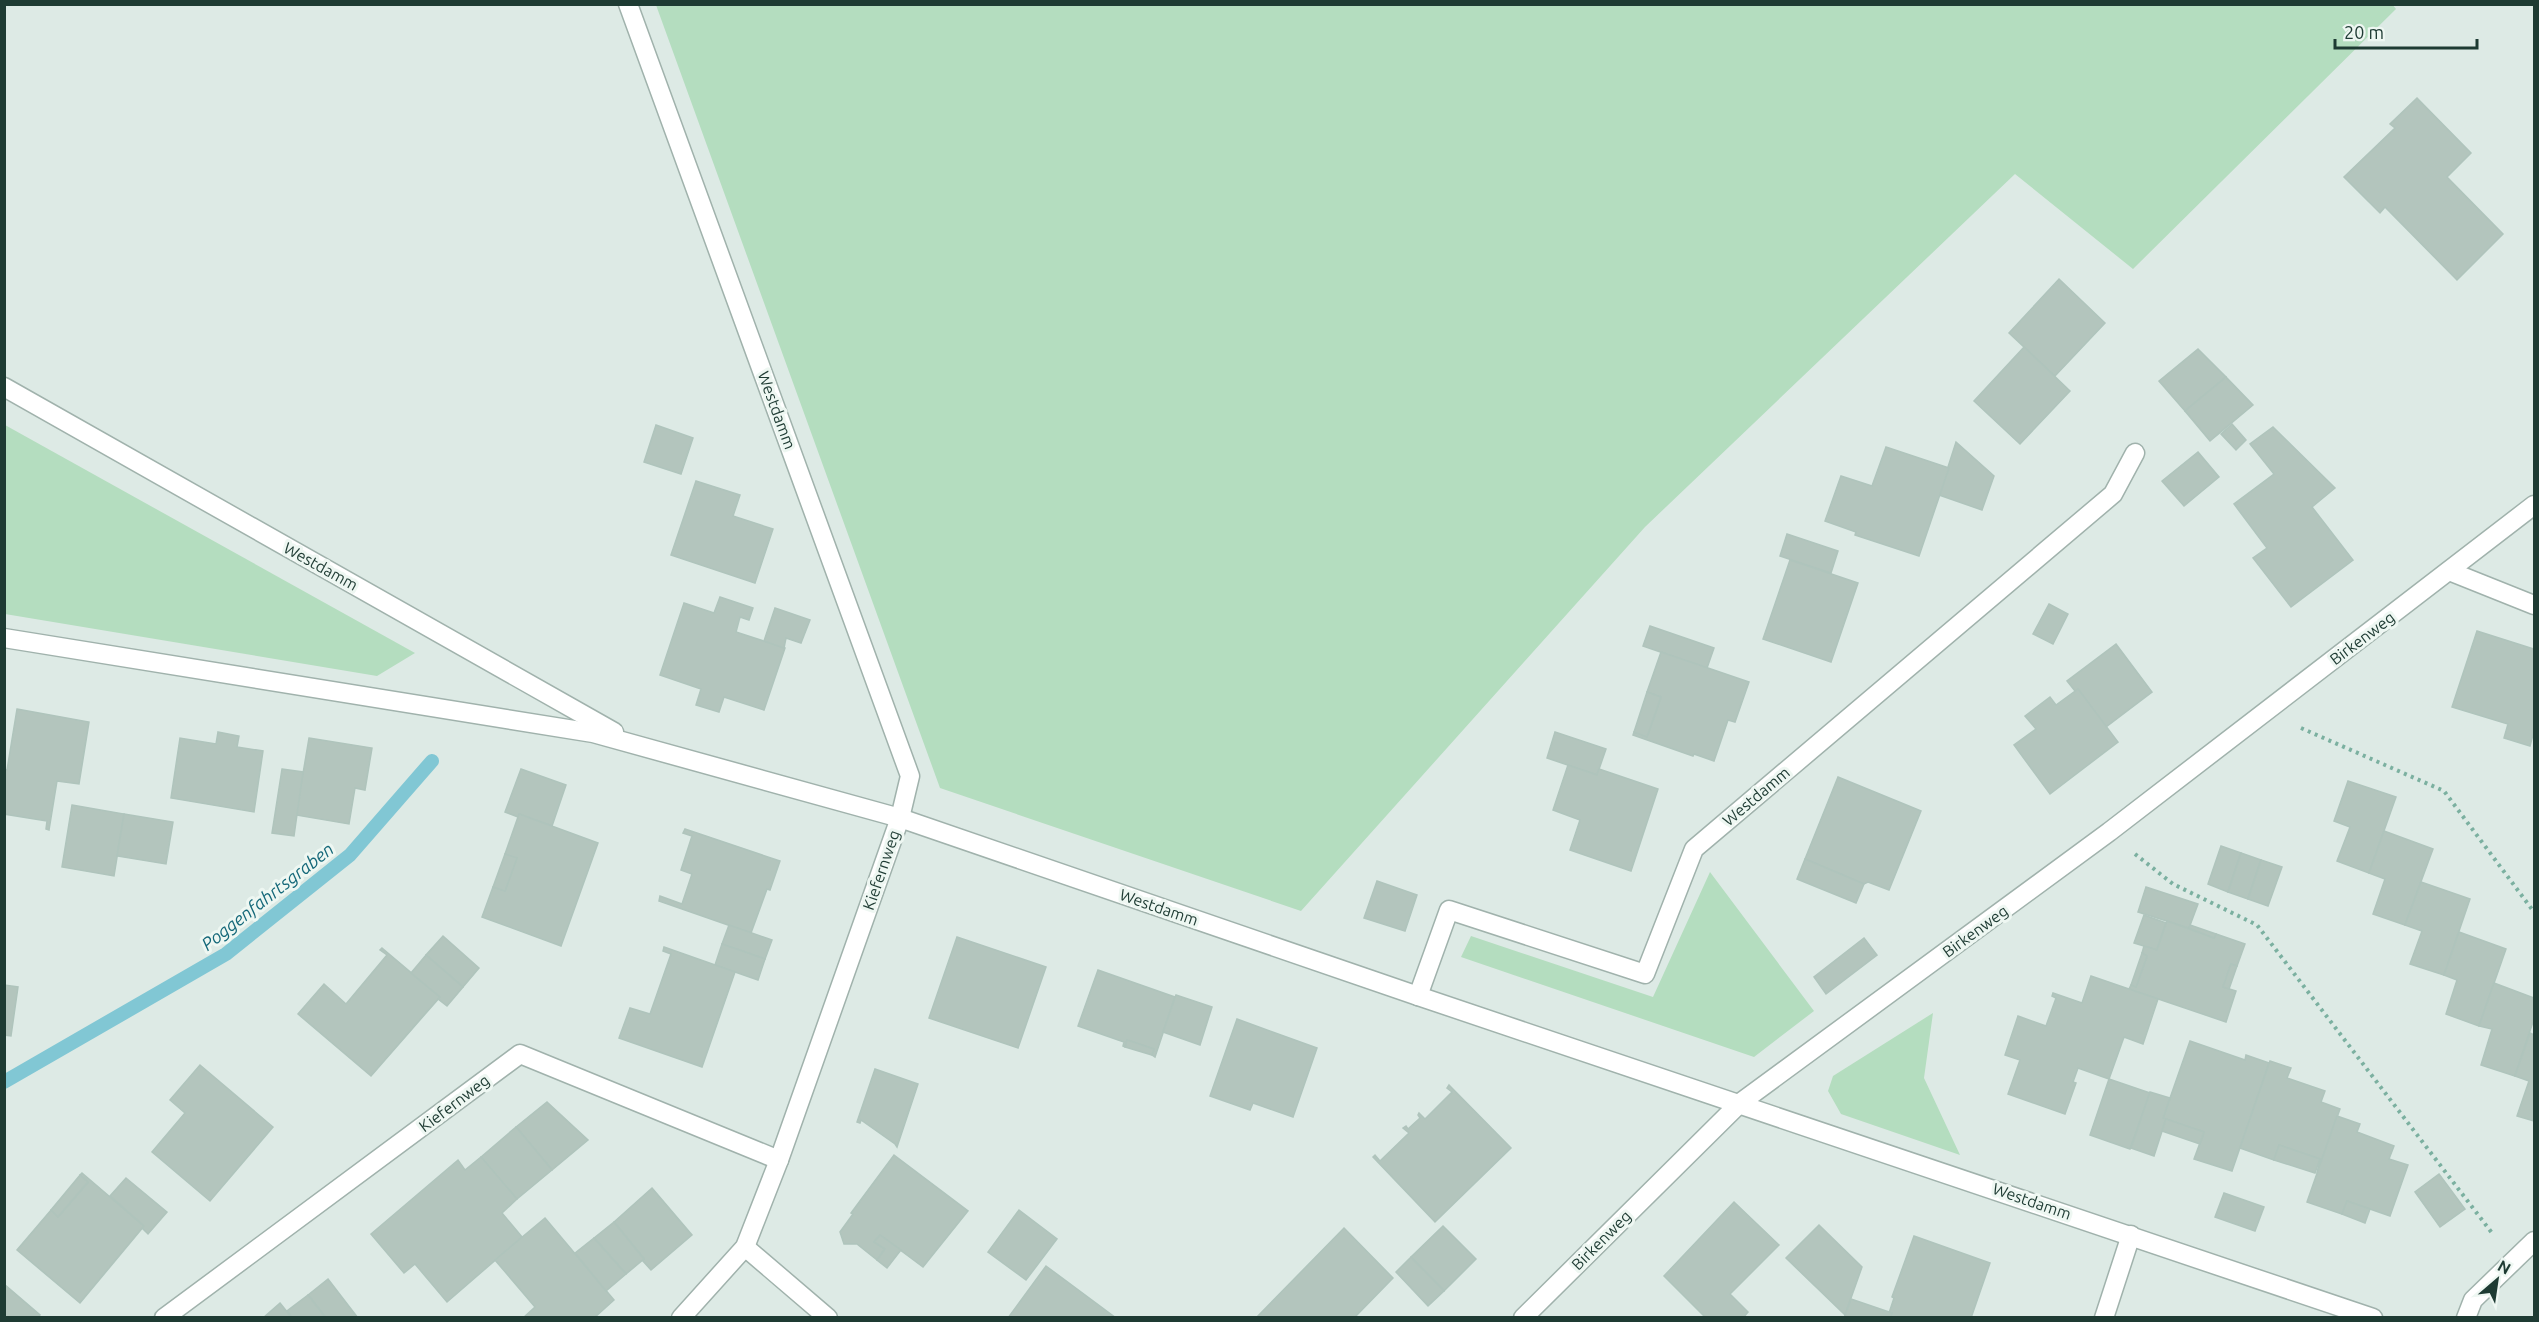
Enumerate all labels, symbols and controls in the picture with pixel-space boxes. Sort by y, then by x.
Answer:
scale bar [2335,12,2478,50]
text: 20 m [2344,22,2384,42]
street label: Westdamm [755,368,799,452]
street label: Westdamm [281,538,361,594]
street label: Birkenweg [2326,608,2398,668]
street label: Westdamm [1719,763,1793,829]
street label: Kiefernweg [859,828,903,912]
water label: Poggenfahrtsgraben [197,838,338,955]
street label: Westdamm [1117,885,1201,929]
street label: Birkenweg [1939,901,2011,961]
street label: Kiefernweg [415,1071,493,1135]
street label: Westdamm [1990,1179,2074,1223]
street label: Birkenweg [1568,1207,1634,1273]
north arrow [2467,1250,2527,1310]
text: N [2495,1256,2514,1278]

